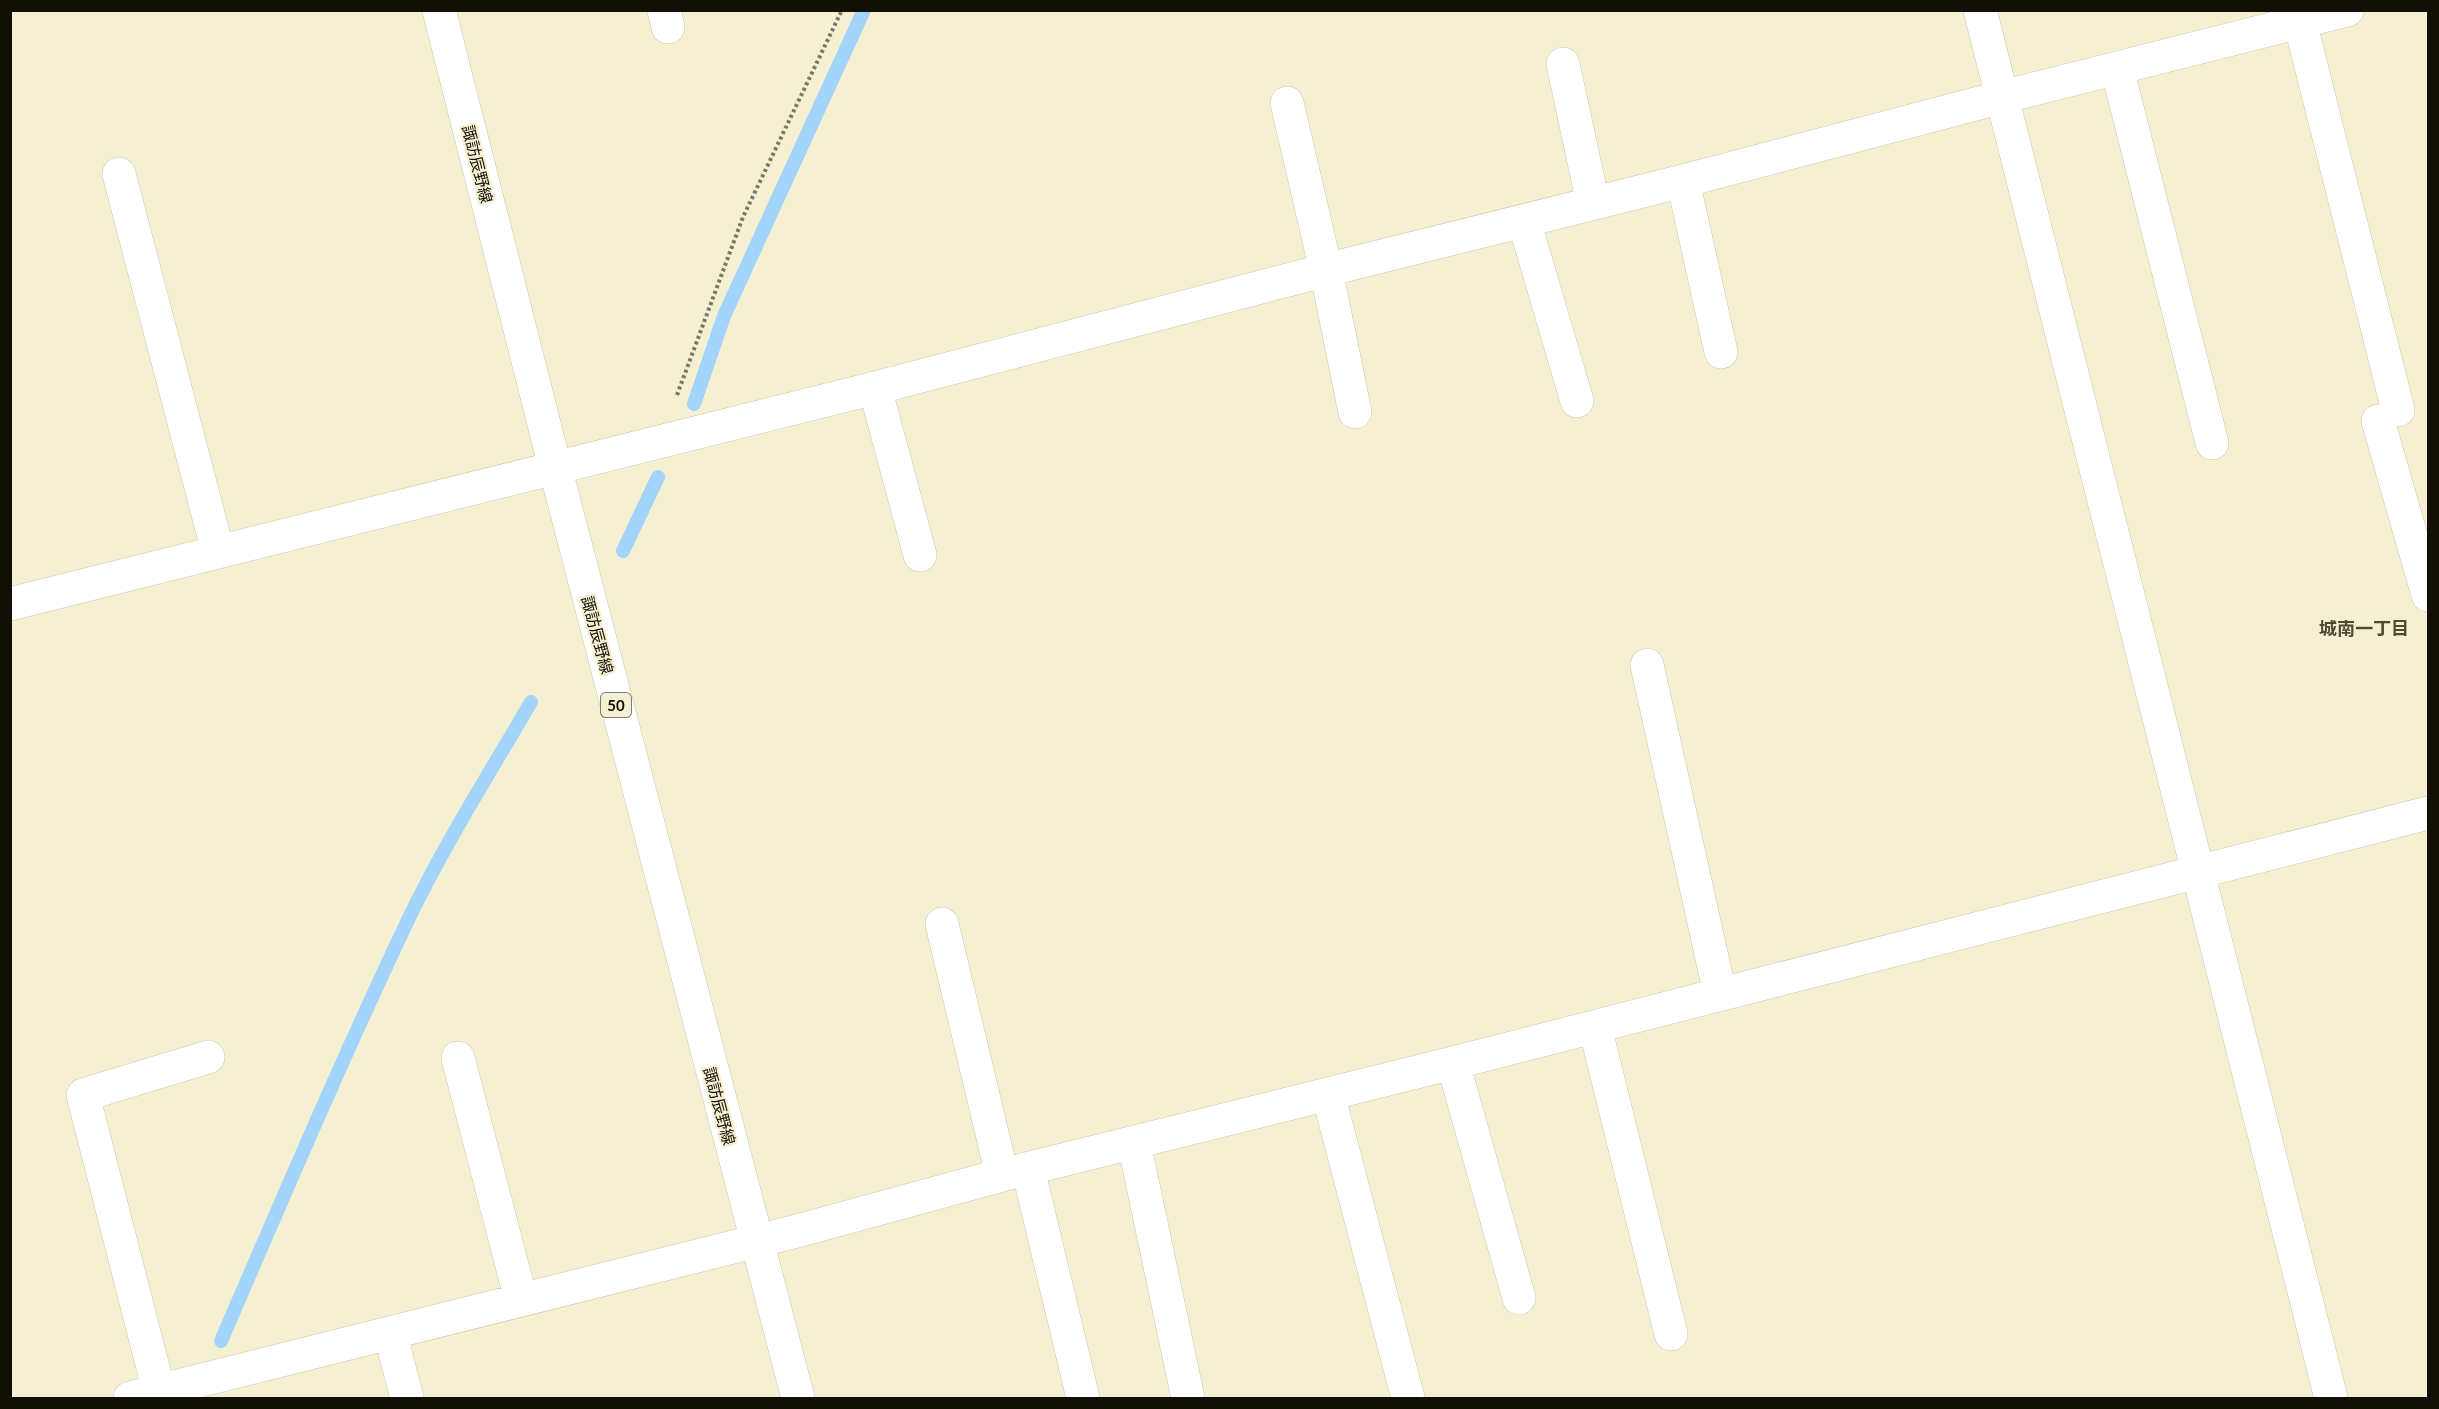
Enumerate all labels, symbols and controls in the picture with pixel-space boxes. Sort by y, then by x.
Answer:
street label: 諏訪辰野線 [459,123,497,205]
street label: 諏訪辰野線 [578,594,618,676]
district label: 城南一丁目 [2319,617,2409,639]
road number: 50 [601,693,631,717]
street label: 諏訪辰野線 [700,1065,740,1147]

